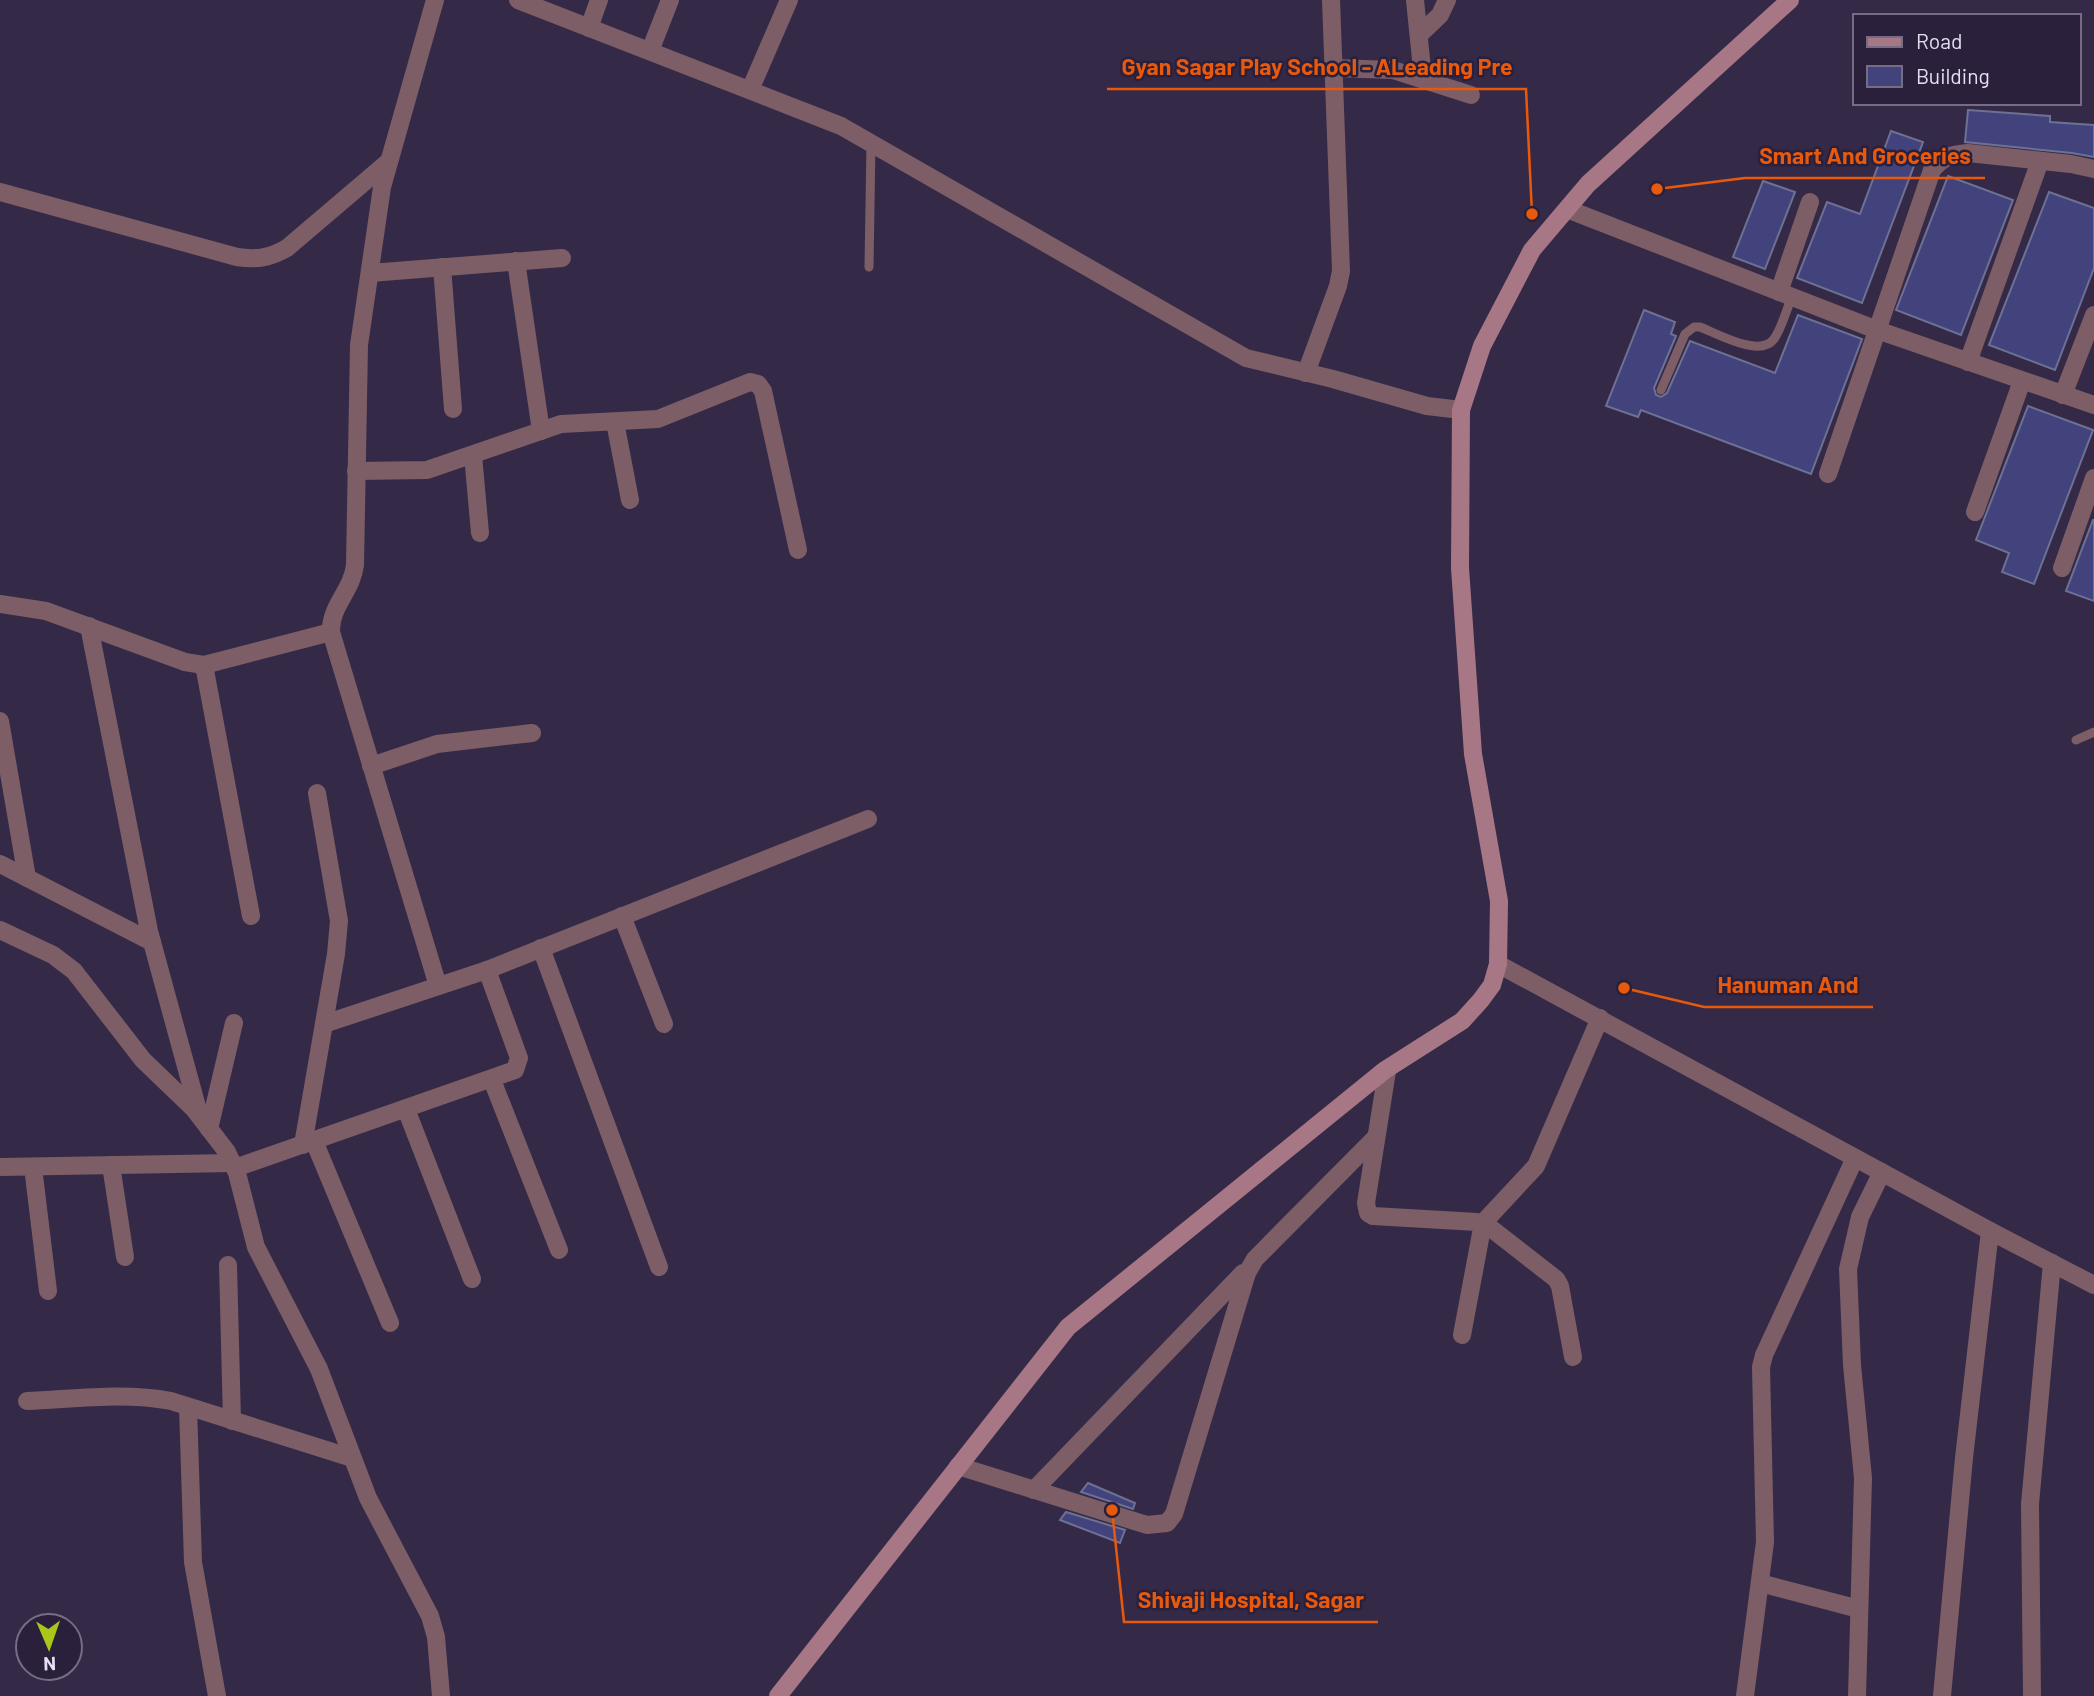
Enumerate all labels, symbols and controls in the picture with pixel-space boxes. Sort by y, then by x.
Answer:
legend [1853,14,2080,105]
text: Road [1916,28,1962,53]
callout: Gyan Sagar Play School - ALeading Pre [1107,45,1526,89]
text: Gyan Sagar Play School - ALeading Pre [1122,52,1512,80]
text: Building [1916,63,1990,88]
callout: Smart And Groceries [1745,134,1985,178]
text: Smart And Groceries [1759,141,1971,169]
callout: Hanuman And [1704,963,1873,1007]
text: Hanuman And [1717,970,1859,998]
callout: Shivaji Hospital, Sagar [1124,1578,1378,1622]
text: Shivaji Hospital, Sagar [1138,1585,1364,1613]
north arrow [14,1612,84,1682]
text: N [43,1653,56,1676]

